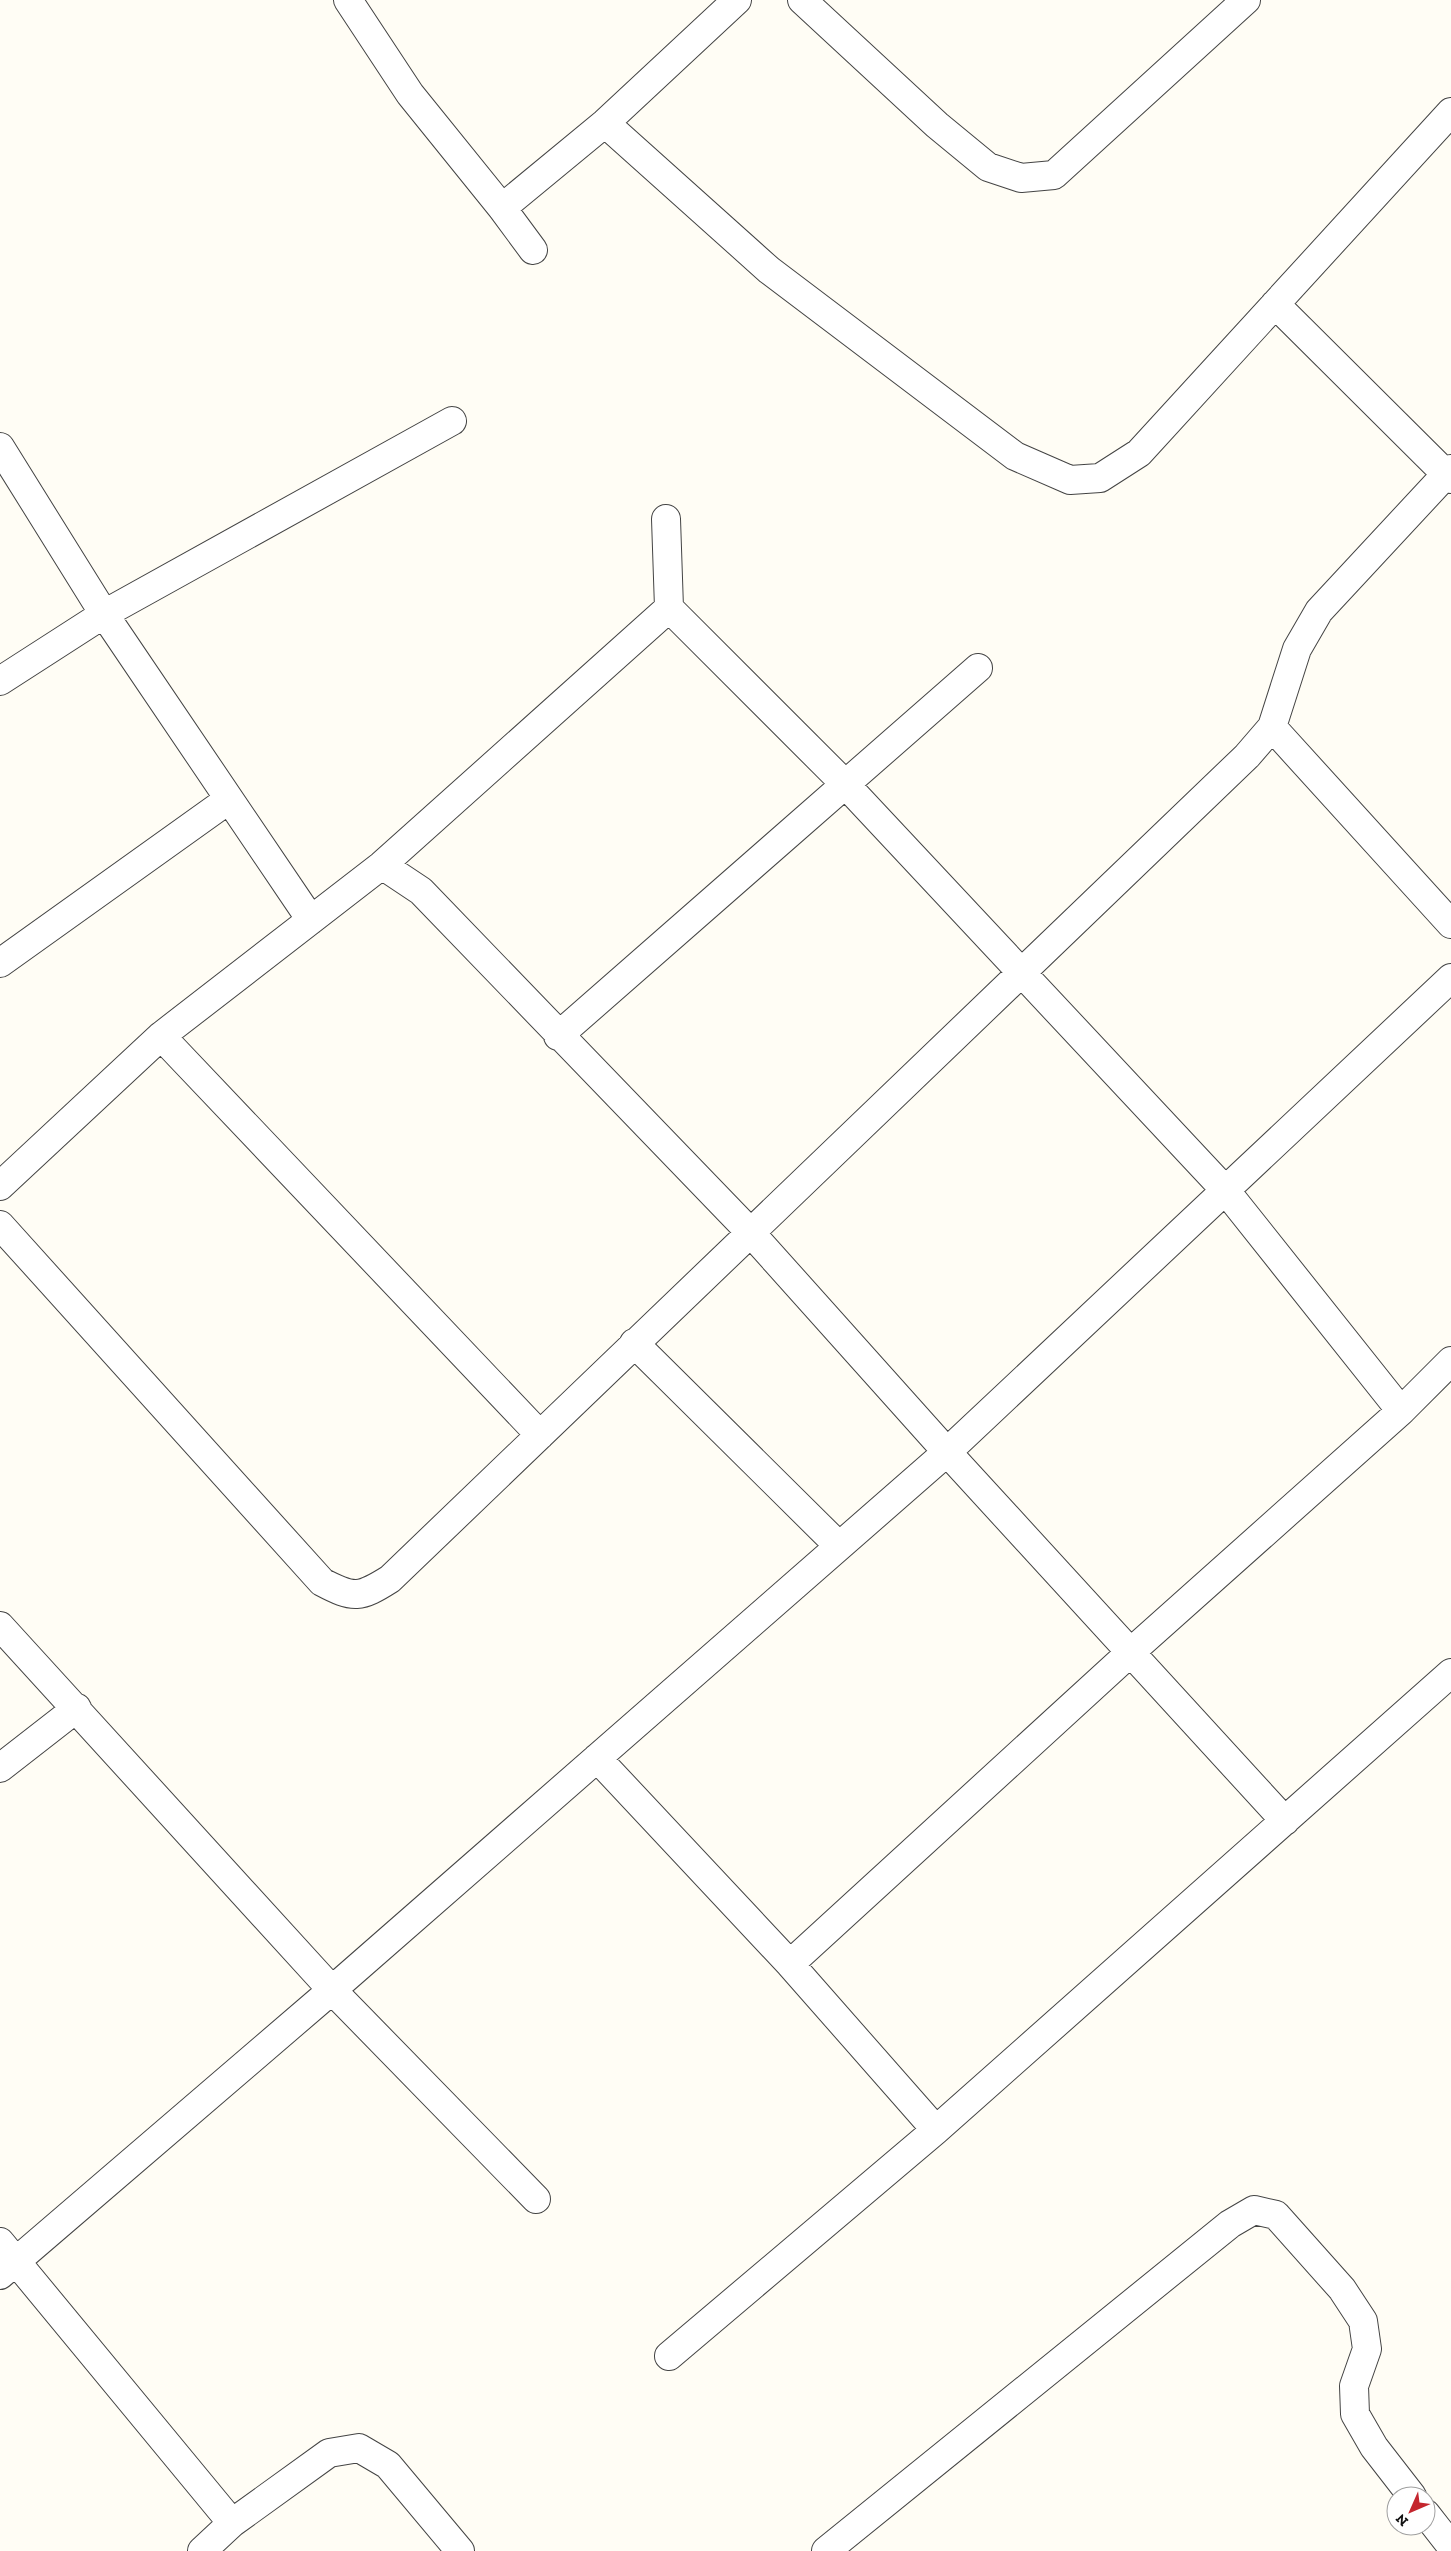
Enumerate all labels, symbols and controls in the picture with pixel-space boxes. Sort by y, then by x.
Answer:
north arrow [1386,2486,1436,2536]
text: N [1392,2510,1412,2530]

